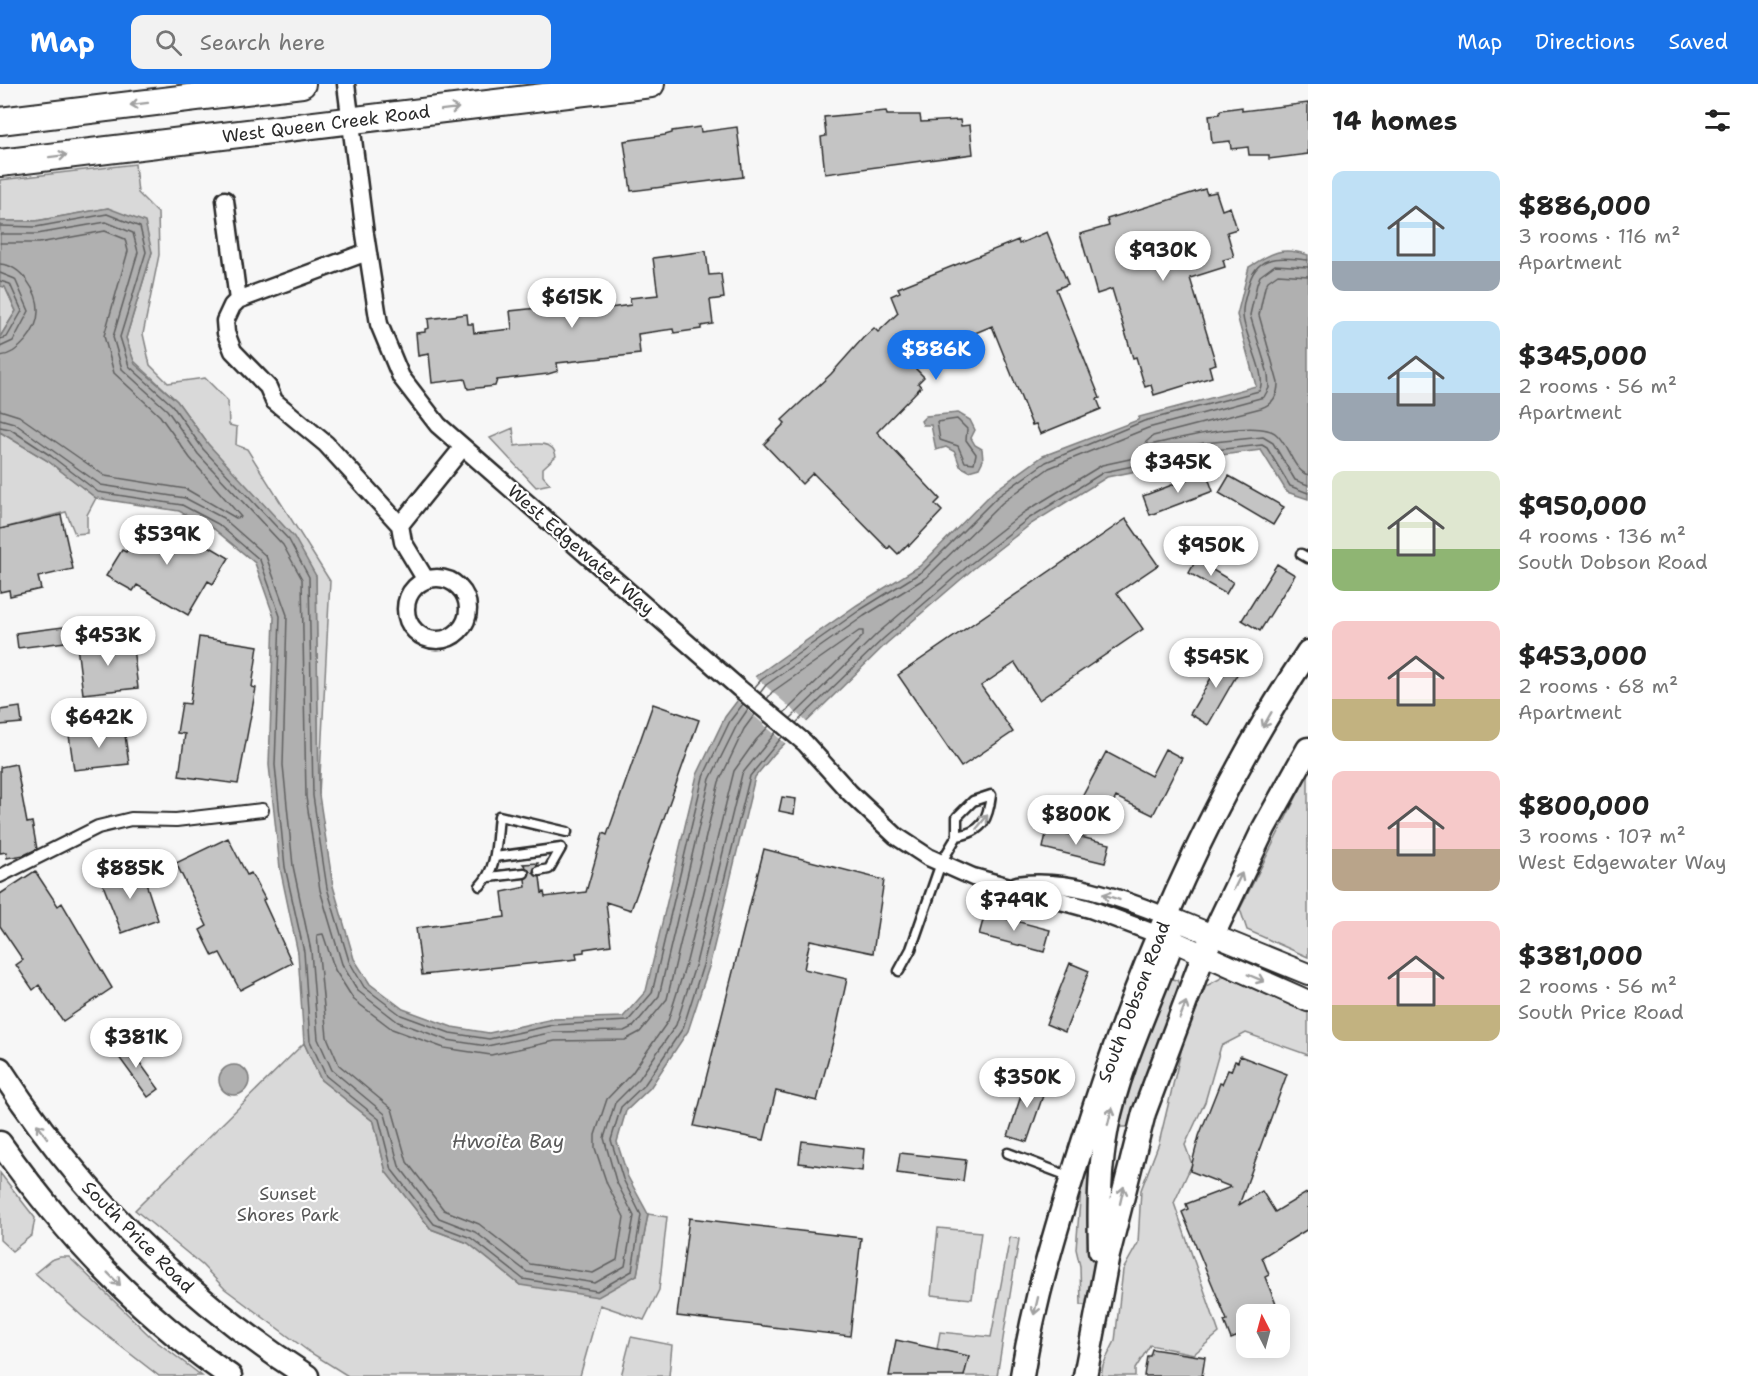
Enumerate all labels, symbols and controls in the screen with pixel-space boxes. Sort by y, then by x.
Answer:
search box [131,15,551,69]
text: Map [30,23,95,61]
icon: search [152,26,185,59]
text: Search here [200,28,325,57]
text: Map [1457,28,1502,56]
text: Directions [1535,28,1635,56]
text: Saved [1668,28,1728,56]
one-way arrow [130,99,150,110]
street label: West Queen Creek Road [221,99,431,149]
one-way arrow [440,103,460,114]
text: 14 homes [1332,103,1458,138]
icon: filters [1701,104,1734,137]
one-way arrow [48,151,67,162]
text: $886,000 [1518,188,1651,223]
icon: home [1380,195,1452,267]
text: 3 rooms · 116 m² [1518,223,1680,249]
pin: $930K [1121,231,1205,282]
text: $930K [1129,237,1197,263]
text: Apartment [1518,249,1622,275]
pin: $615K [530,278,614,329]
text: $615K [541,284,603,310]
pin: $886K [894,330,978,381]
text: $886K [901,336,971,362]
text: $345,000 [1518,338,1647,373]
icon: home [1380,345,1452,417]
text: 2 rooms · 56 m² [1518,373,1677,399]
text: Apartment [1518,399,1622,425]
pin: $345K [1136,443,1220,494]
text: $345K [1145,449,1211,475]
street label: West Edgewater Way [502,479,660,621]
text: $950,000 [1518,488,1647,523]
icon: home [1380,495,1452,567]
pin: $539K [125,515,209,566]
text: $539K [133,521,201,547]
text: 4 rooms · 136 m² [1518,523,1686,549]
pin: $950K [1169,526,1253,577]
text: $950K [1177,532,1245,558]
text: South Dobson Road [1518,549,1708,575]
pin: $453K [66,616,150,667]
text: $453K [75,622,141,648]
pin: $545K [1174,638,1258,689]
text: $453,000 [1518,638,1647,673]
text: $545K [1183,644,1249,670]
icon: home [1380,645,1452,717]
text: 2 rooms · 68 m² [1518,673,1678,699]
pin: $642K [57,698,141,749]
text: Apartment [1518,699,1622,725]
text: $642K [65,704,133,730]
one-way arrow [1260,711,1272,728]
text: $800,000 [1518,788,1650,823]
pin: $800K [1034,795,1118,846]
icon: home [1380,795,1452,867]
text: $800K [1041,801,1111,827]
one-way arrow [975,814,988,830]
text: 3 rooms · 107 m² [1518,823,1686,849]
pin: $885K [88,849,172,900]
text: West Edgewater Way [1518,849,1727,875]
text: $885K [96,855,164,881]
one-way arrow [1233,872,1245,890]
pin: $749K [972,881,1056,932]
text: $749K [980,887,1048,913]
one-way arrow [1102,890,1121,901]
street label: South Dobson Road [1092,918,1176,1086]
text: $381,000 [1518,938,1643,973]
icon: home [1380,945,1452,1017]
one-way arrow [1246,973,1264,984]
text: 2 rooms · 56 m² [1518,973,1677,999]
text: South Price Road [1518,999,1684,1025]
one-way arrow [1178,1001,1189,1020]
pin: $381K [94,1018,178,1069]
text: $381K [104,1024,168,1050]
pin: $350K [985,1058,1069,1109]
text: $350K [993,1064,1061,1090]
one-way arrow [1105,1106,1117,1125]
one-way arrow [36,1123,48,1139]
water label: Hwoita Bay [452,1128,564,1154]
street label: South Price Road [77,1176,199,1298]
park label: Sunset Shores Park [237,1182,339,1227]
one-way arrow [1116,1186,1128,1205]
one-way arrow [107,1272,122,1287]
one-way arrow [1030,1296,1042,1315]
north arrow [1236,1304,1290,1358]
map controls [1236,1304,1290,1358]

